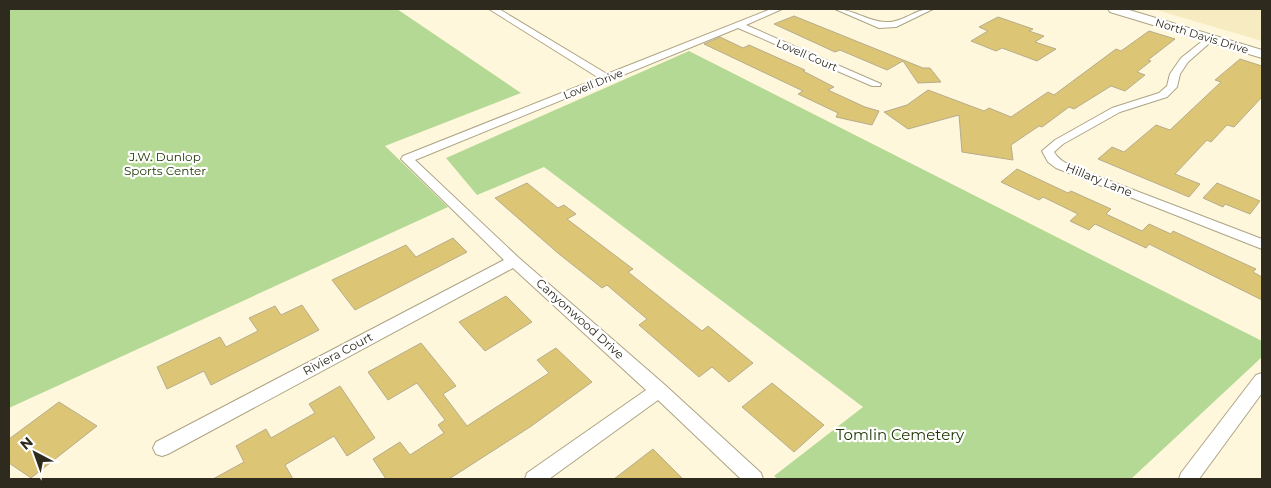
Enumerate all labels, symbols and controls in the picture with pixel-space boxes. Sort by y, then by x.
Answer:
street label: North Davis Drive [1154,15,1251,57]
street label: Lovell Court [774,36,840,74]
street label: Lovell Drive [561,66,625,102]
park label: J.W. Dunlop Sports Center [124,149,206,178]
street label: Hillary Lane [1064,159,1135,200]
street label: Canyonwood Drive [533,275,627,362]
street label: Riviera Court [300,329,375,378]
park label: Tomlin Cemetery [836,425,965,444]
north arrow [10,428,60,478]
text: N [16,433,37,454]

